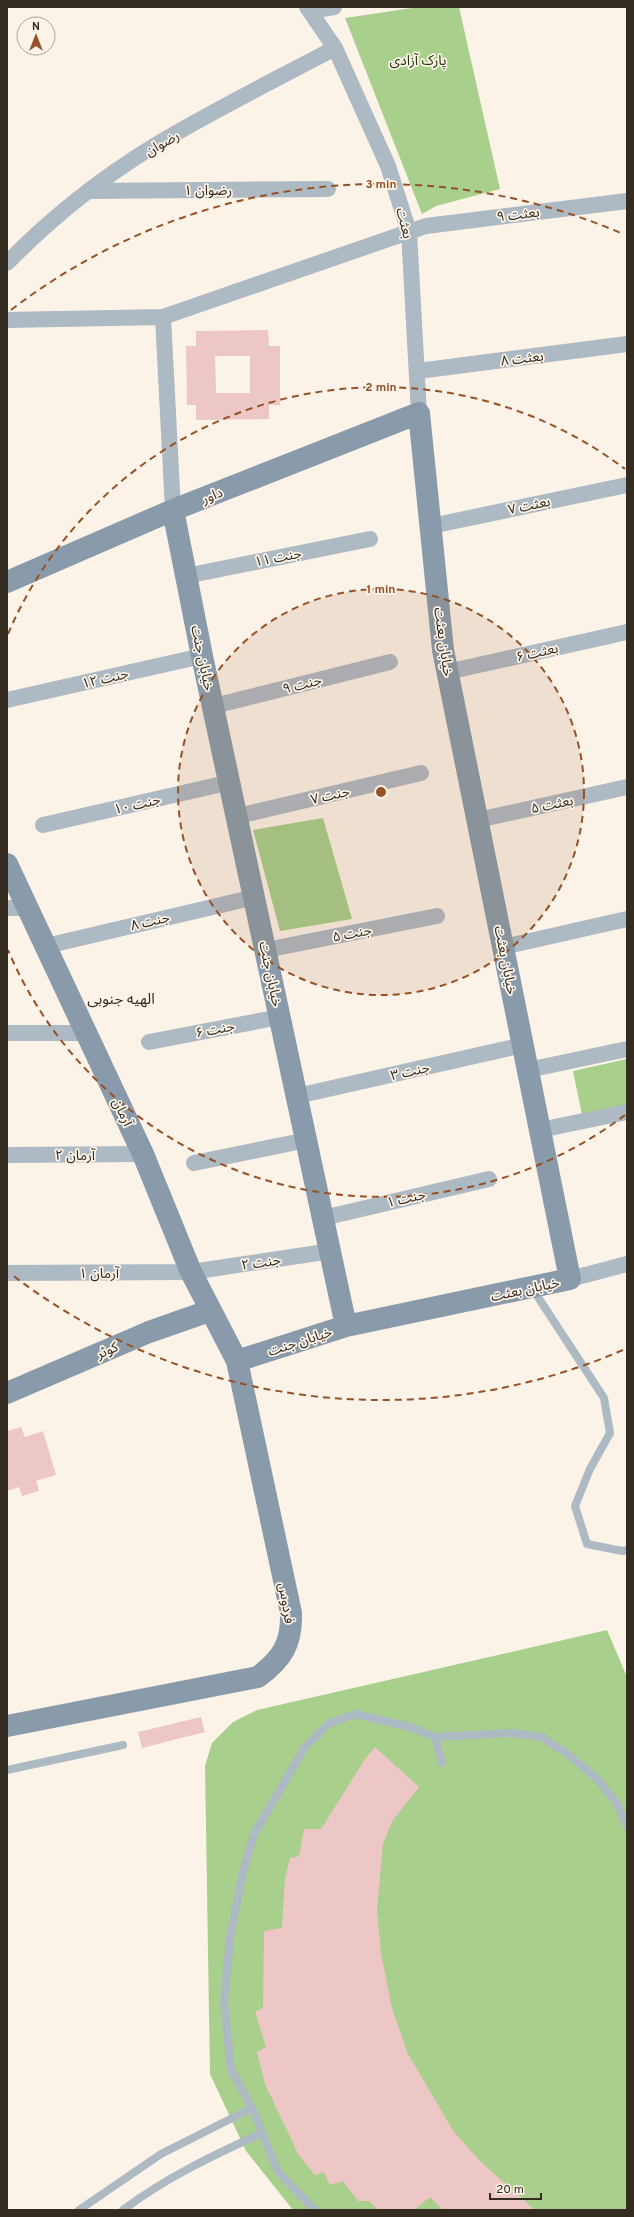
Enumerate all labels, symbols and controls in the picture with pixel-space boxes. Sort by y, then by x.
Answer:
north arrow [16,16,56,56]
text: N [32,20,40,34]
park label: پارک آزادی [389,53,447,70]
street label: رضوان [143,128,183,161]
text: 3 min [365,177,397,193]
street label: رضوان ۱ [184,183,232,200]
street label: بعثت ۹ [496,204,541,227]
street label: بعثت [391,206,416,241]
street label: بعثت ۸ [500,348,545,371]
text: 2 min [365,380,397,396]
street label: داور [199,484,226,509]
street label: بعثت ۷ [507,494,552,519]
street label: جنت ۱۱ [253,546,303,571]
text: 1 min [367,582,395,598]
street label: خیابان بعثت [429,606,456,678]
street label: خیابان جنت [186,624,217,693]
street label: بعثت ۶ [515,640,560,667]
street label: جنت ۱۲ [80,666,130,693]
street label: جنت ۹ [281,672,324,698]
street label: جنت ۷ [309,784,352,809]
centre of rings [374,785,388,799]
street label: جنت ۱۰ [112,792,162,819]
street label: بعثت ۵ [530,793,575,818]
street label: جنت ۸ [129,910,172,935]
street label: جنت ۵ [331,922,373,947]
street label: خیابان بعثت [490,924,520,996]
street label: خیابان جنت [254,940,285,1009]
district label: الهیه جنوبی [87,991,155,1010]
street label: جنت ۶ [194,1018,236,1043]
street label: جنت ۳ [389,1060,432,1085]
street label: آرمان [108,1096,136,1130]
street label: آرمان ۲ [55,1148,96,1165]
street label: جنت ۱ [385,1187,428,1212]
street label: جنت ۲ [240,1252,282,1275]
street label: آرمان ۱ [79,1266,120,1283]
street label: خیابان بعثت [489,1275,561,1306]
street label: خیابان جنت [266,1324,335,1361]
street label: کوثر [93,1339,121,1364]
street label: فردوس [274,1582,297,1625]
scale bar [490,2175,541,2201]
text: 20 m [496,2182,524,2198]

